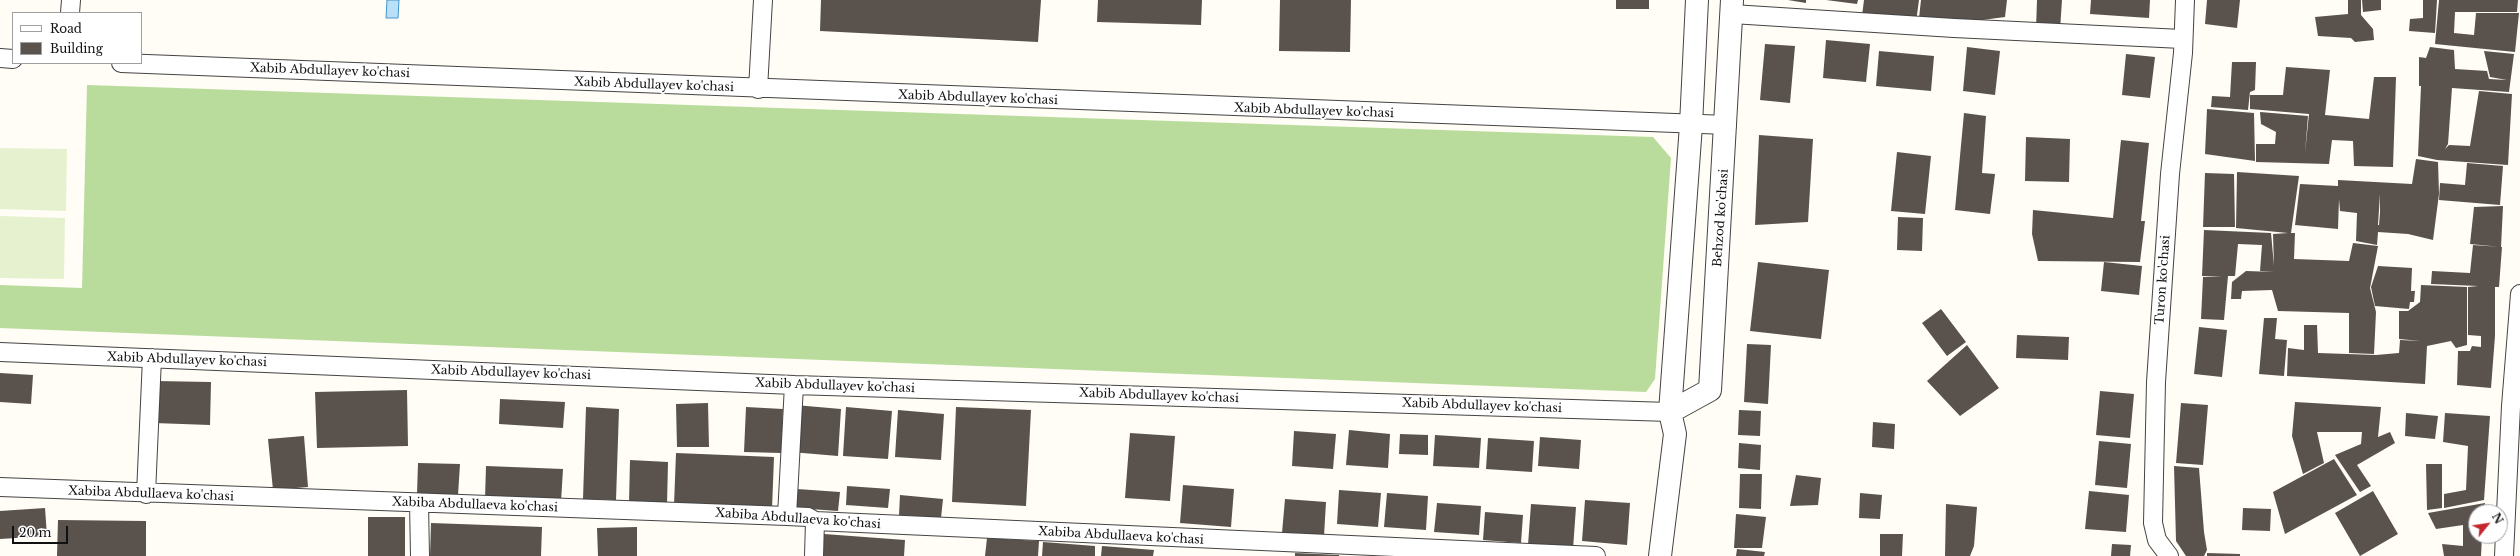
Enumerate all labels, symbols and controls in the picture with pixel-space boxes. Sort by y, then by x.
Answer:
legend [12,12,142,64]
text: Road [50,21,82,36]
text: Building [50,41,103,56]
street label: Xabib Abdullayev ko'chasi [250,61,410,81]
street label: Xabib Abdullayev ko'chasi [574,75,734,95]
street label: Xabib Abdullayev ko'chasi [898,88,1058,108]
street label: Xabib Abdullayev ko'chasi [1234,101,1394,121]
street label: Behzod ko'chasi [1710,169,1732,267]
street label: Turon ko'chasi [2153,235,2173,325]
street label: Xabib Abdullayev ko'chasi [107,350,267,370]
street label: Xabib Abdullayev ko'chasi [431,363,591,383]
street label: Xabib Abdullayev ko'chasi [755,376,915,396]
street label: Xabib Abdullayev ko'chasi [1079,386,1239,406]
street label: Xabib Abdullayev ko'chasi [1402,396,1562,416]
street label: Xabiba Abdullaeva ko'chasi [68,484,234,504]
street label: Xabiba Abdullaeva ko'chasi [392,495,558,515]
north arrow [2468,504,2508,544]
street label: Xabiba Abdullaeva ko'chasi [715,506,881,532]
text: N [2489,511,2506,526]
scale bar [14,518,70,544]
street label: Xabiba Abdullaeva ko'chasi [1038,524,1204,548]
text: 20 m [19,525,51,540]

